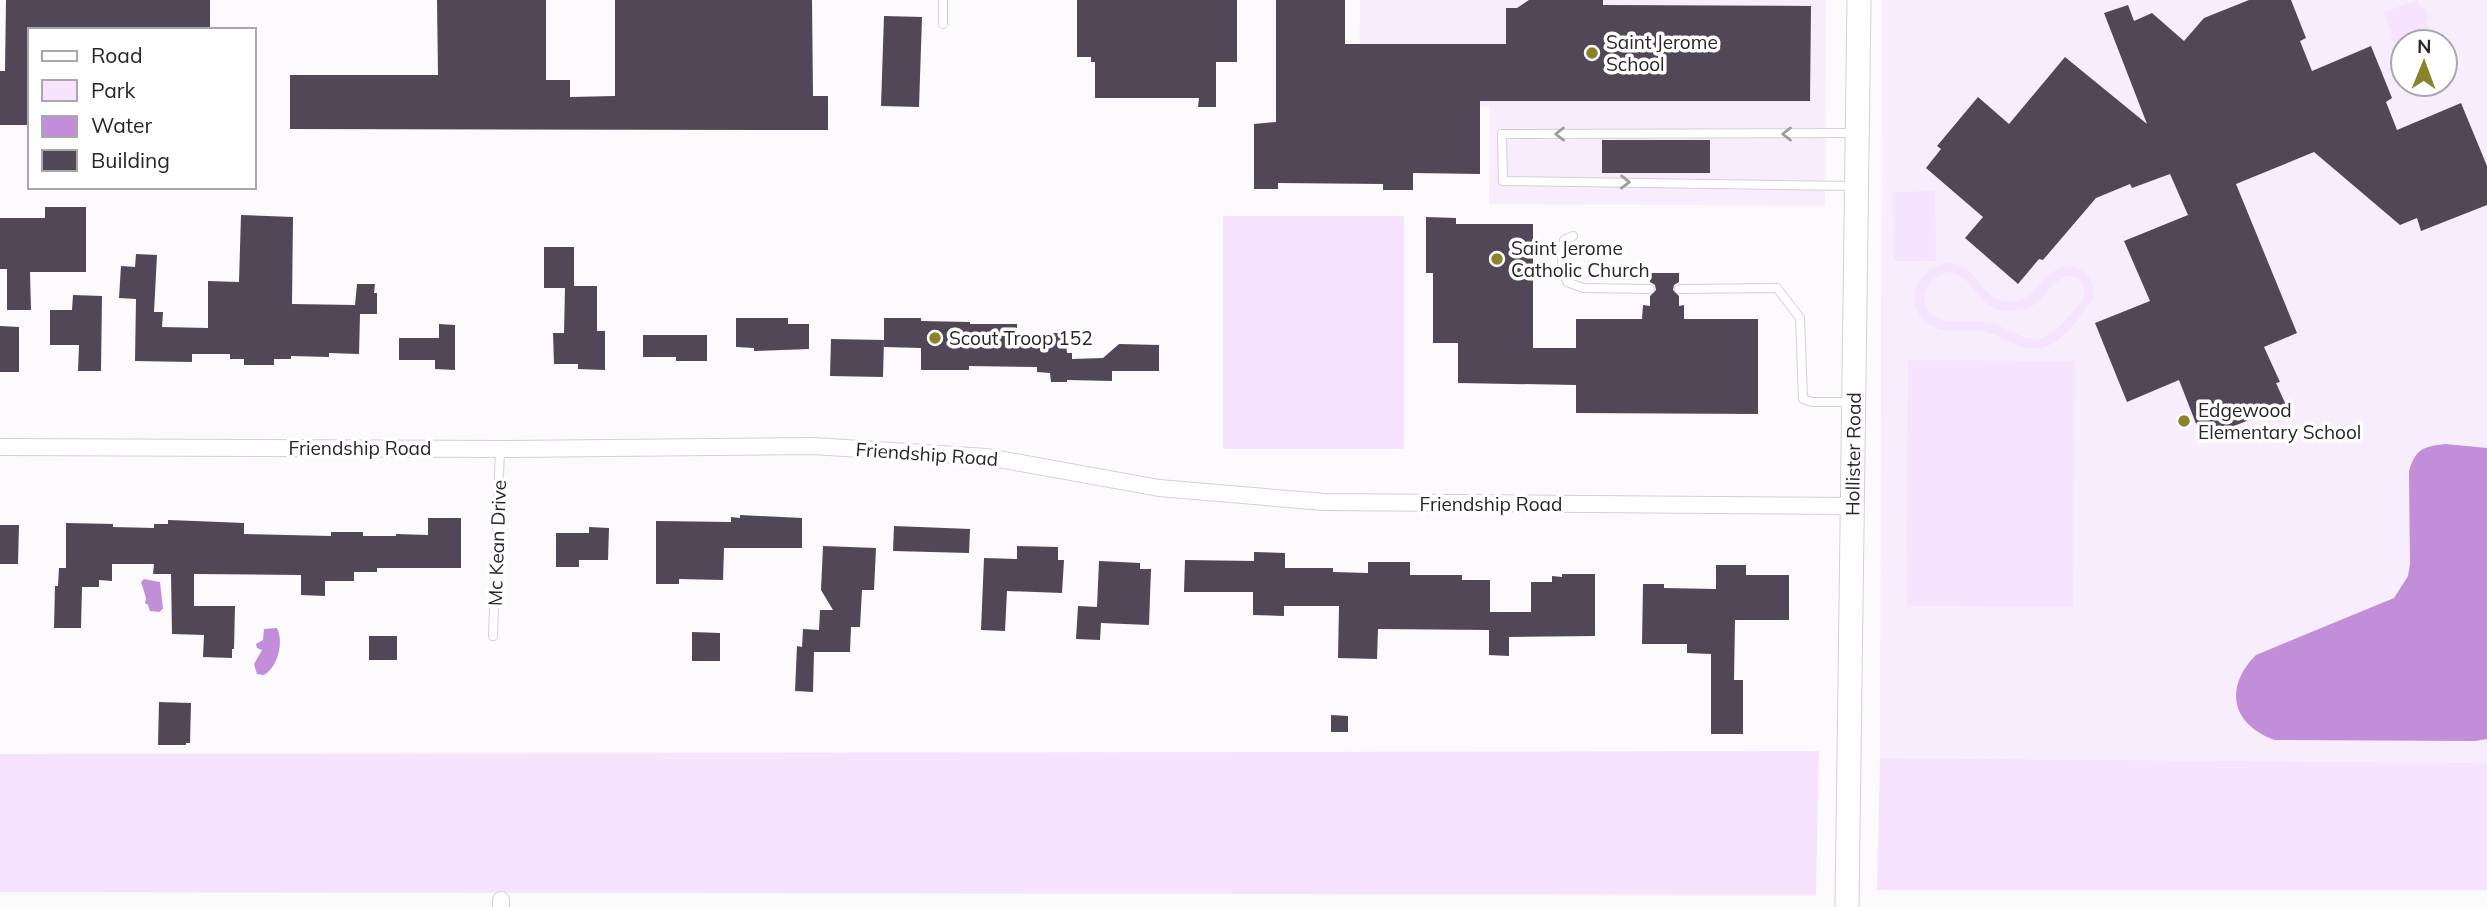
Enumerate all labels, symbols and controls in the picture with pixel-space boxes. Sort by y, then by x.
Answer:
legend [28,28,256,189]
north arrow [2389,28,2459,98]
place label: Saint Jerome School [1606,30,1718,76]
text: N [2417,34,2432,58]
text: Road [91,42,142,68]
marker: Saint Jerome School [1584,45,1600,61]
text: Park [91,77,135,103]
text: Water [91,112,152,138]
one-way arrow [1554,126,1565,142]
one-way arrow [1782,126,1792,142]
text: Building [91,147,170,173]
one-way arrow [1620,175,1631,190]
place label: Saint Jerome Catholic Church [1511,236,1650,282]
marker: Saint Jerome Catholic Church [1489,251,1505,267]
place label: Scout Troop 152 [949,326,1093,350]
marker: Scout Troop 152 [927,330,943,346]
street label: Hollister Road [1840,392,1866,516]
place label: Edgewood Elementary School [2198,398,2361,444]
marker: Edgewood Elementary School [2176,413,2192,429]
street label: Friendship Road [289,436,431,460]
street label: Friendship Road [855,437,999,471]
street label: Mc Kean Drive [483,480,511,606]
street label: Friendship Road [1420,492,1562,516]

